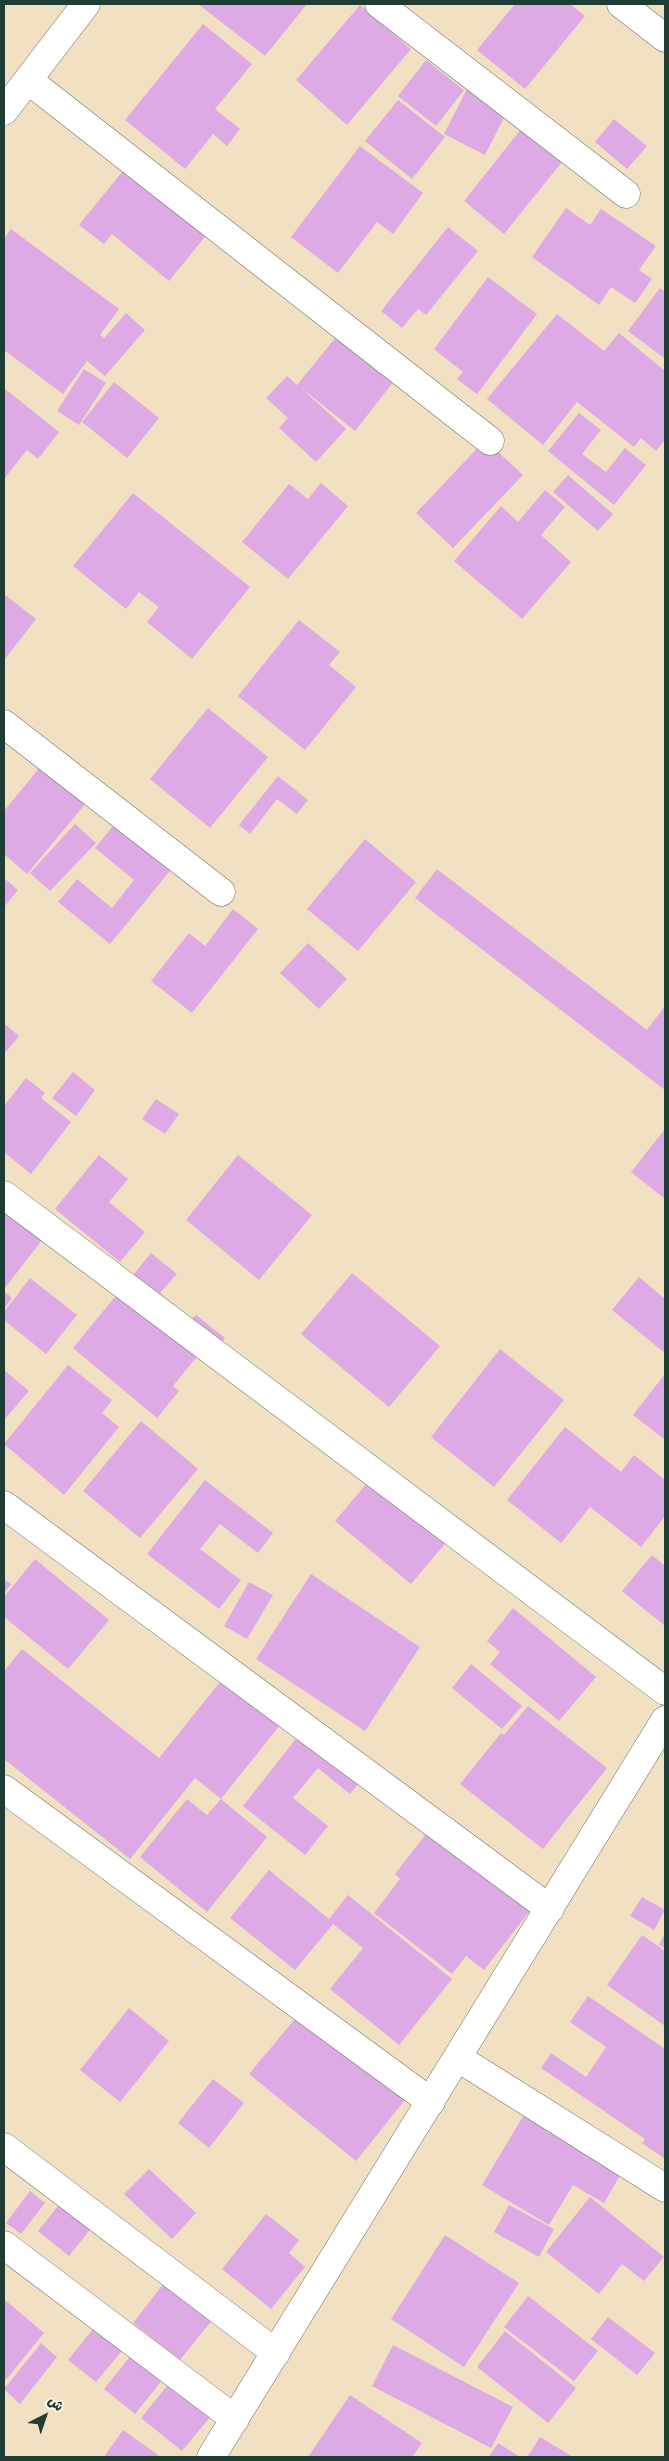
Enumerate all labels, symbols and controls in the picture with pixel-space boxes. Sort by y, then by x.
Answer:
north arrow [20,2391,70,2441]
text: ش [42,2392,67,2417]

